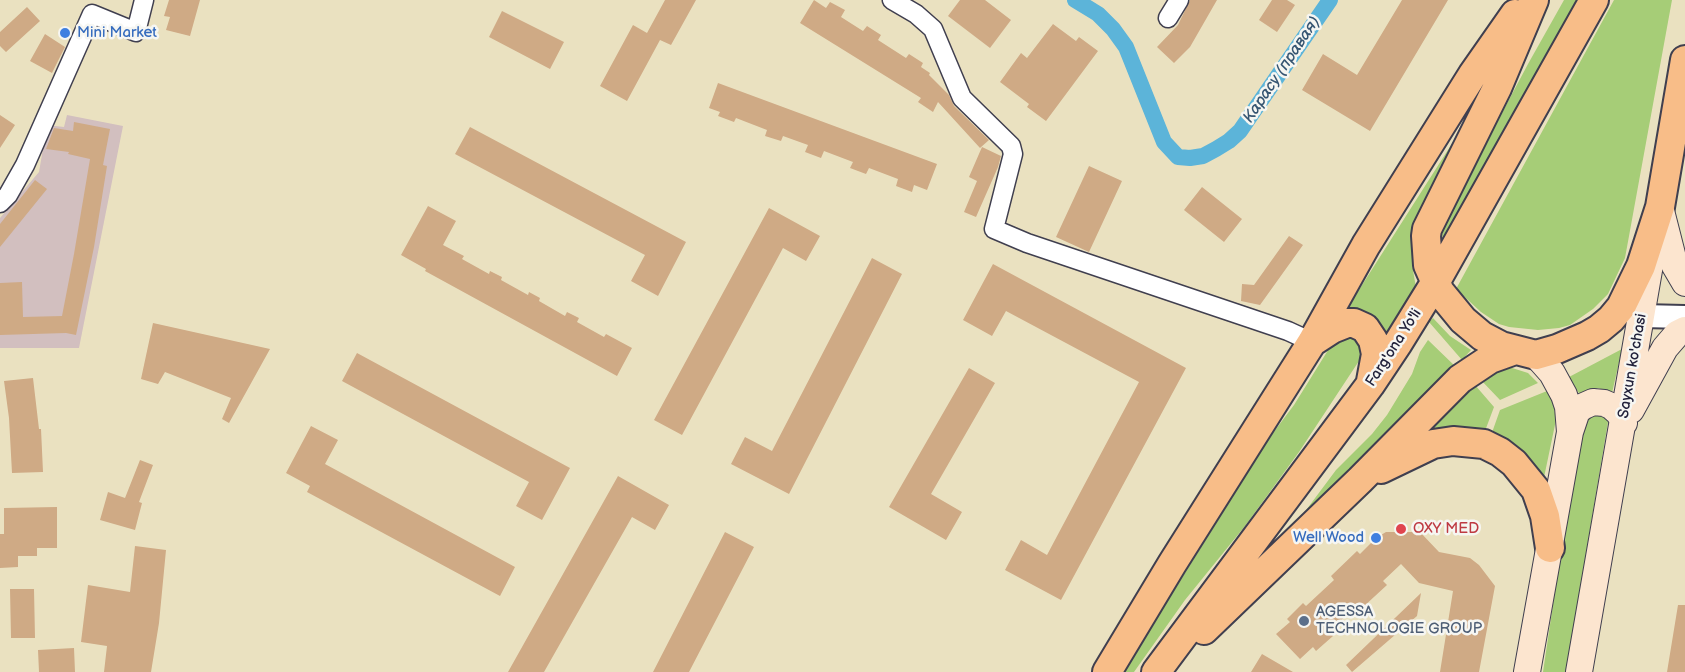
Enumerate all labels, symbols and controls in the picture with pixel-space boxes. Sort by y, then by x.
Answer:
water label: Карасу (правая) [1239,13,1325,127]
place label: Mini Market [77,24,157,42]
marker: Mini Market [58,26,72,40]
street label: Farg'ona Yo'li [1362,306,1426,390]
street label: Sayxun ko'chasi [1615,312,1651,420]
place label: OXY MED [1413,520,1479,538]
marker: OXY MED [1394,522,1408,536]
place label: Well Wood [1293,529,1364,547]
marker: Well Wood [1369,531,1383,545]
place label: AGESSA TECHNOLOGIE GROUP [1316,603,1482,638]
marker: AGESSA TECHNOLOGIE GROUP [1297,614,1311,628]

